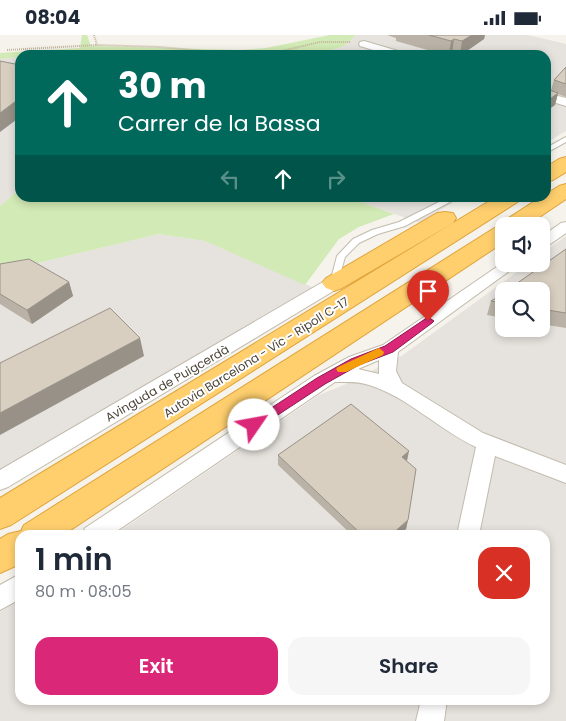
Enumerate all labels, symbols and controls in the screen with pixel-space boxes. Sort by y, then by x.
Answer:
text: 08:04 [25,4,80,31]
text: 30 m [118,61,206,110]
icon: ahead [35,70,100,135]
text: Carrer de la Bassa [118,108,321,139]
icon: left [216,165,244,193]
icon: ahead [269,165,297,193]
icon: right [322,165,350,193]
map controls [495,217,550,337]
button: sound [495,217,550,272]
pin [407,270,449,321]
icon: arrive [414,277,442,305]
button: search [495,282,550,337]
street label: Autovia Barcelona - Vic - Ripoll C-17 [160,292,352,421]
street label: Avinguda de Puigcerdà [102,341,232,425]
position arrow [227,398,279,450]
text: 1 min [35,538,113,581]
button: close [478,547,530,599]
text: 80 m · 08:05 [35,580,131,603]
button: Exit [35,637,278,695]
button: Share [288,637,530,695]

